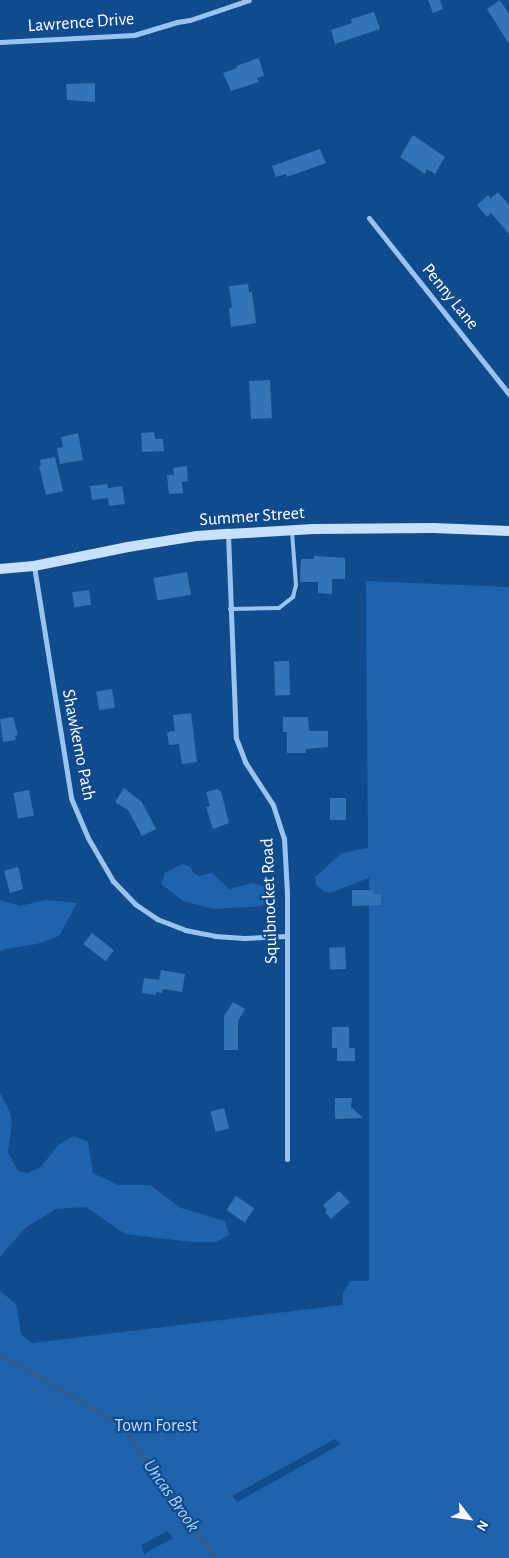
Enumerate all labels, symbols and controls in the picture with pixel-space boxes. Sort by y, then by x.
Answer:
street label: Lawrence Drive [27,9,135,37]
street label: Penny Lane [417,260,483,334]
street label: Summer Street [199,503,305,531]
street label: Shawkemo Path [57,688,99,802]
street label: Squibnocket Road [257,838,283,964]
park label: Town Forest [115,1415,197,1437]
water label: Uncas Brook [138,1455,204,1537]
north arrow [444,1493,494,1543]
text: N [473,1518,490,1533]

